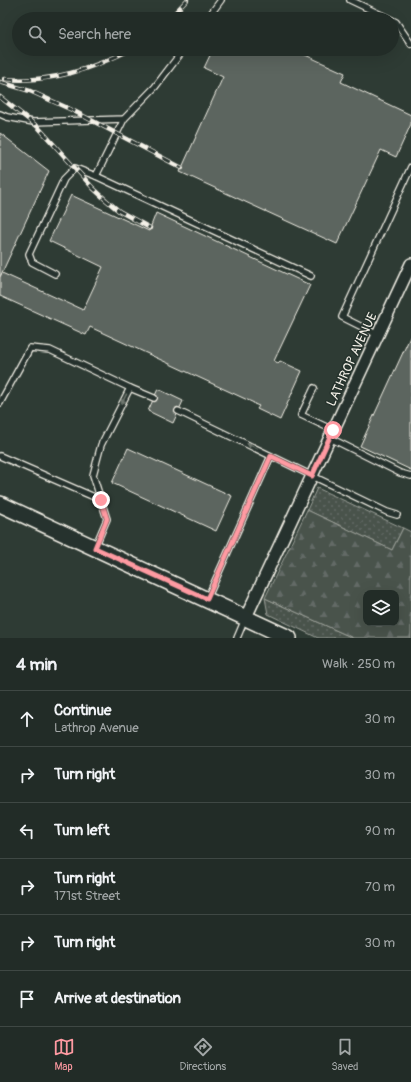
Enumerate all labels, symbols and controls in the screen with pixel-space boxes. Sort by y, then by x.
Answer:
search box [12,12,399,56]
icon: search [26,23,48,45]
text: Search here [58,25,131,44]
street label: LATHROP AVENUE [323,310,381,409]
one-way arrow [121,394,127,405]
route start [324,421,342,439]
one-way arrow [246,443,257,449]
route end [92,491,110,509]
map controls [363,590,399,626]
button: layers [363,590,399,626]
text: 4 min [16,654,57,675]
text: Walk · 250 m [322,656,395,672]
text: Continue [54,701,112,720]
icon: ahead [16,708,38,730]
text: 30 m [365,711,395,727]
text: Lathrop Avenue [54,720,139,736]
icon: right [16,764,38,786]
text: Turn right [54,765,115,784]
text: 30 m [365,767,395,783]
icon: left [16,820,38,842]
text: Turn left [54,821,110,840]
text: 90 m [365,823,395,839]
text: Turn right [54,869,115,888]
icon: right [16,876,38,898]
text: 70 m [365,879,395,895]
text: 171st Street [54,888,120,904]
icon: right [16,932,38,954]
text: Turn right [54,933,115,952]
text: 30 m [365,935,395,951]
icon: arrive [16,988,38,1010]
text: Arrive at destination [54,989,181,1008]
tab: Map [53,1036,75,1073]
tab: Directions [180,1036,226,1073]
tab: Saved [331,1036,358,1073]

